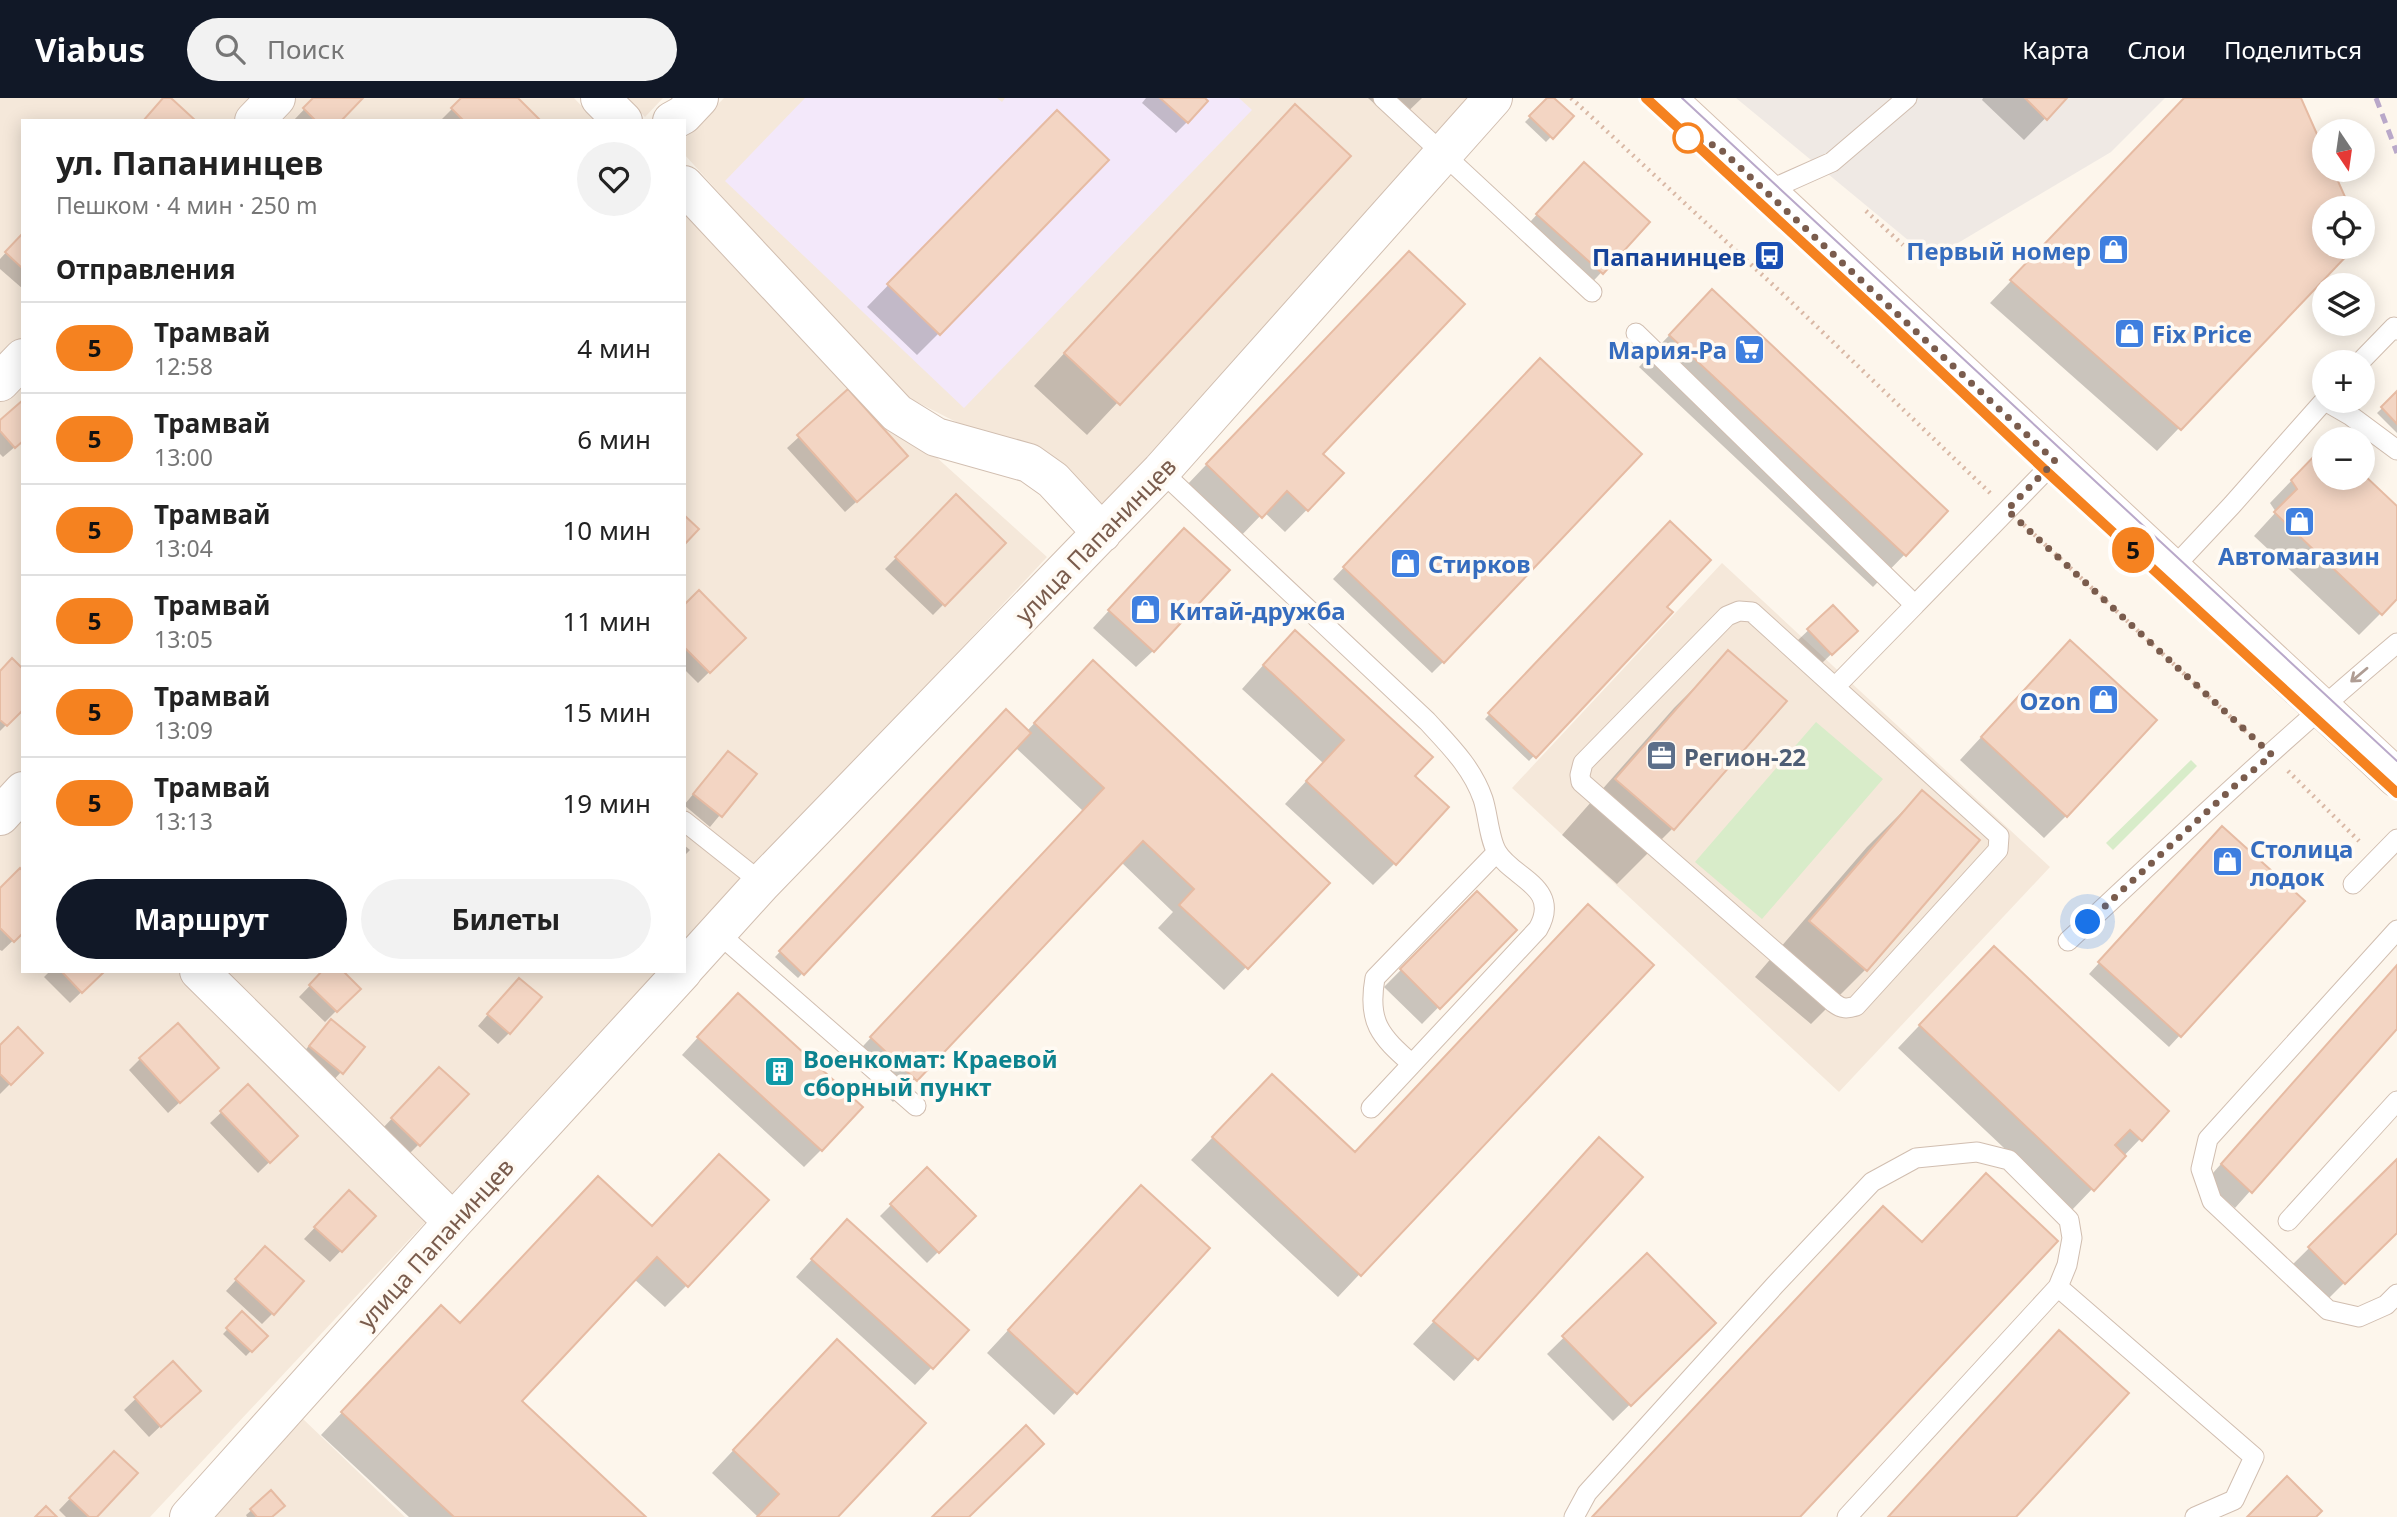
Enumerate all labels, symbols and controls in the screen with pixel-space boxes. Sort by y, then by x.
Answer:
search box [187,18,677,81]
text: Viabus [35,27,145,72]
icon: search [211,30,249,68]
text: Поиск [267,31,344,67]
text: Карта [2022,33,2089,66]
text: Слои [2127,33,2186,66]
text: Поделиться [2224,33,2362,66]
north arrow [2312,119,2375,182]
map controls [2312,119,2375,490]
unlabelled marker [1673,123,1703,153]
text: ул. Папанинцев [56,140,323,185]
button: heart [577,142,651,216]
text: Пешком · 4 мин · 250 m [56,189,318,221]
button: locate [2312,196,2375,259]
shop icon: Первый номер [2097,233,2131,267]
place label: Первый номер [1906,234,2091,267]
bus stop icon: Папанинцев [1752,239,1786,273]
place label: Папанинцев [1592,240,1746,273]
text: Отправления [56,251,235,287]
button: layers [2312,273,2375,336]
text: Трамвай [154,314,271,350]
shop icon: Fix Price [2112,316,2146,350]
place label: Fix Price [2152,317,2252,350]
text: 4 мин [577,330,651,366]
text: 5 [88,331,101,364]
supermarket icon: Мария-Ра [1733,332,1767,366]
place label: Мария-Ра [1608,333,1727,366]
text: 12:58 [154,350,213,382]
button: + [2312,350,2375,413]
text: Трамвай [154,405,271,441]
text: 6 мин [577,421,651,457]
text: 5 [88,422,101,455]
button: − [2312,427,2375,490]
text: 13:00 [154,441,213,473]
street label: улица Папанинцев [1007,450,1183,630]
text: Трамвай [154,496,271,532]
shop icon: Автомагазин [2282,504,2316,538]
text: 10 мин [562,512,651,548]
text: 5 [88,513,101,546]
line badge: 5 [2110,527,2156,573]
text: 13:04 [154,532,213,564]
text: 5 [2126,533,2140,566]
place label: Автомагазин [2218,539,2380,572]
shop icon: Стирков [1388,546,1422,580]
place label: Стирков [1428,547,1531,580]
text: Трамвай [154,587,271,623]
shop icon: Китай-дружба [1129,593,1163,627]
place label: Китай-дружба [1169,594,1346,627]
text: 11 мин [562,603,651,639]
text: 5 [88,604,101,637]
text: 13:05 [154,623,213,655]
one-way arrow [2350,667,2368,683]
text: Трамвай [154,678,271,714]
shop icon: Ozon [2087,683,2121,717]
place label: Ozon [2020,684,2081,717]
text: 15 мин [562,694,651,730]
text: 5 [88,695,101,728]
text: 13:09 [154,714,213,746]
office icon: Регион-22 [1644,739,1678,773]
place label: Регион-22 [1684,740,1806,773]
text: Трамвай [154,769,271,805]
text: 19 мин [562,785,651,821]
text: 5 [88,786,101,819]
text: 13:13 [154,805,213,837]
place label: Столица лодок [2250,832,2353,893]
shop icon: Столица лодок [2210,845,2244,879]
button: Маршрут [56,879,347,959]
button: Билеты [361,879,651,959]
your location [2070,904,2105,939]
place label: Военкомат: Краевой сборный пункт [803,1042,1058,1103]
building icon: Военкомат: Краевой сборный пункт [763,1055,797,1089]
street label: улица Папанинцев [349,1151,521,1335]

